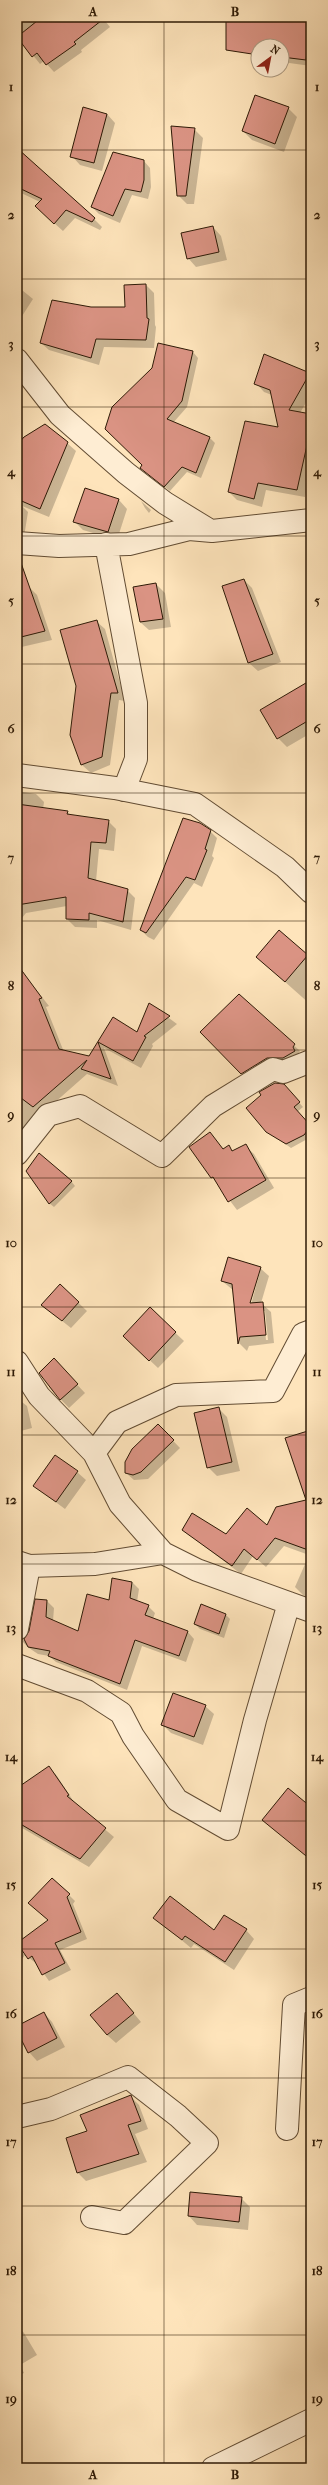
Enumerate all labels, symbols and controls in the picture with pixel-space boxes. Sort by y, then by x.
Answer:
text: A [88,4,98,19]
text: B [231,4,240,19]
north arrow [250,38,290,78]
text: N [268,42,283,58]
text: 1 [9,79,14,94]
text: 1 [315,79,320,94]
text: 2 [8,207,15,222]
text: 2 [314,207,321,222]
text: 3 [8,336,14,352]
text: 3 [314,336,320,352]
text: 4 [6,464,16,480]
text: 4 [312,464,322,480]
text: 5 [8,593,14,608]
text: 5 [314,593,320,608]
text: 6 [7,721,15,736]
text: 6 [313,721,321,736]
text: 7 [7,850,15,865]
text: 7 [313,850,321,865]
text: 8 [8,978,15,993]
text: 8 [314,978,321,993]
text: 9 [7,1107,15,1123]
text: 9 [313,1107,321,1123]
text: 10 [5,1235,17,1250]
text: 10 [311,1235,323,1250]
text: 11 [6,1364,16,1379]
text: 11 [312,1364,322,1379]
text: 12 [5,1492,17,1507]
text: 12 [311,1492,323,1507]
text: 13 [6,1620,16,1636]
text: 13 [312,1620,322,1636]
text: 14 [5,1749,18,1765]
text: 14 [311,1749,324,1765]
text: 15 [6,1877,16,1892]
text: 15 [312,1877,322,1892]
text: 16 [5,2006,18,2021]
text: 16 [311,2006,324,2021]
text: 17 [6,2134,17,2149]
text: 17 [312,2134,323,2149]
text: 18 [5,2263,17,2278]
text: 18 [311,2263,323,2278]
text: 19 [5,2391,17,2407]
text: 19 [311,2391,323,2407]
text: A [88,2467,98,2482]
text: B [231,2467,240,2482]

